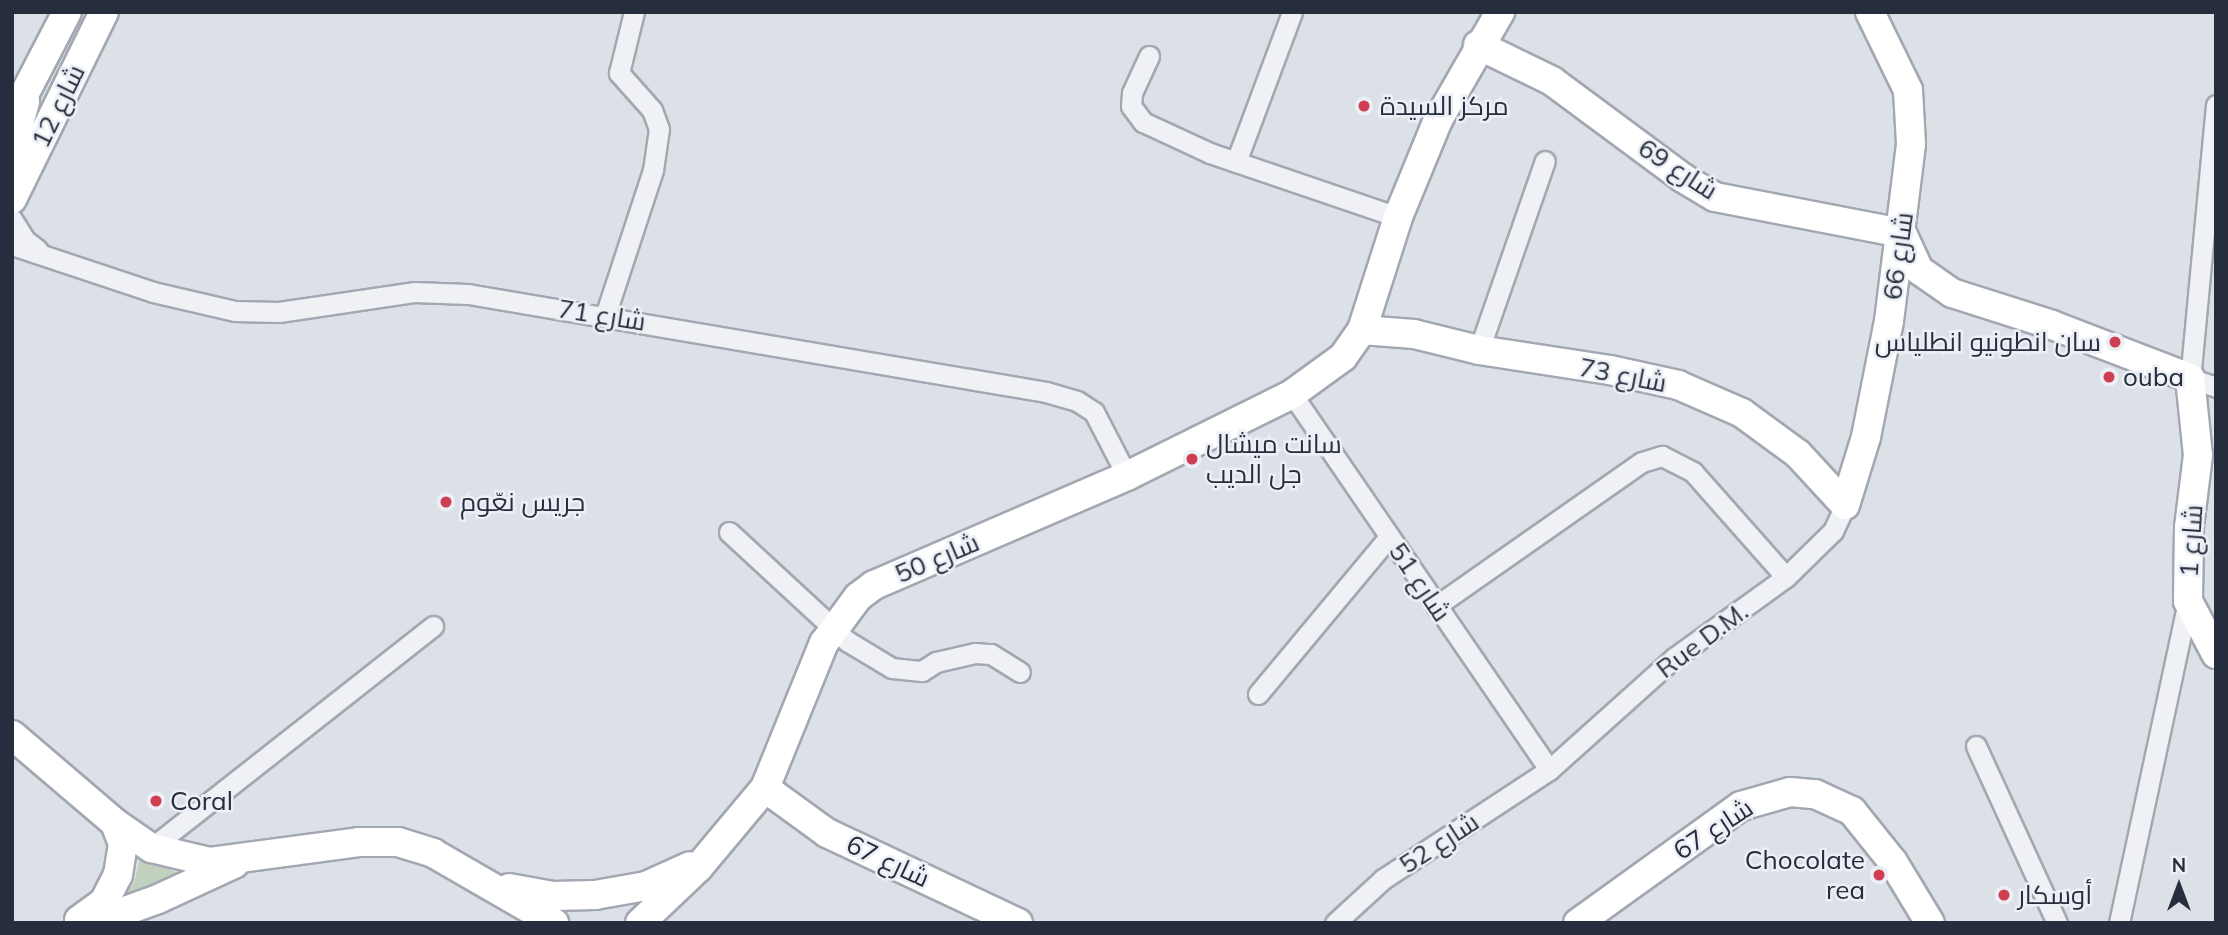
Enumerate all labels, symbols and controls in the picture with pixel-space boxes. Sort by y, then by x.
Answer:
street label: شارع 12 [25,59,91,153]
place label: مركز السيدة [1380,90,1509,122]
marker: مركز السيدة [1354,96,1374,116]
street label: شارع 69 [1632,132,1724,206]
street label: شارع 66 [1876,210,1920,302]
street label: شارع 71 [556,293,648,337]
place label: سان انطونيو انطلياس [1875,326,2101,358]
marker: سان انطونيو انطلياس [2107,334,2123,350]
street label: شارع 73 [1577,351,1669,399]
place label: ouba [2123,361,2184,393]
marker: ouba [2101,369,2117,385]
place label: سانت ميشال جل الديب [1206,428,1342,490]
marker: سانت ميشال جل الديب [1184,451,1200,467]
place label: جريس نعّوم [460,486,585,518]
marker: جريس نعّوم [438,494,454,510]
street label: شارع 1 [2173,504,2209,578]
street label: شارع 50 [890,526,984,590]
street label: شارع 51 [1382,537,1458,627]
street label: Rue D.M. [1650,595,1754,685]
place label: Coral [170,785,233,817]
street label: شارع 67 [1667,792,1759,866]
marker: Coral [148,793,164,809]
street label: شارع 52 [1393,806,1485,880]
street label: شارع 67 [841,828,935,894]
place label: Chocolate rea [1745,844,1865,906]
north arrow [2144,851,2214,921]
text: N [2172,853,2186,877]
marker: Chocolate rea [1871,867,1887,883]
place label: أوسكار [2018,879,2092,911]
marker: أوسكار [1996,887,2012,903]

